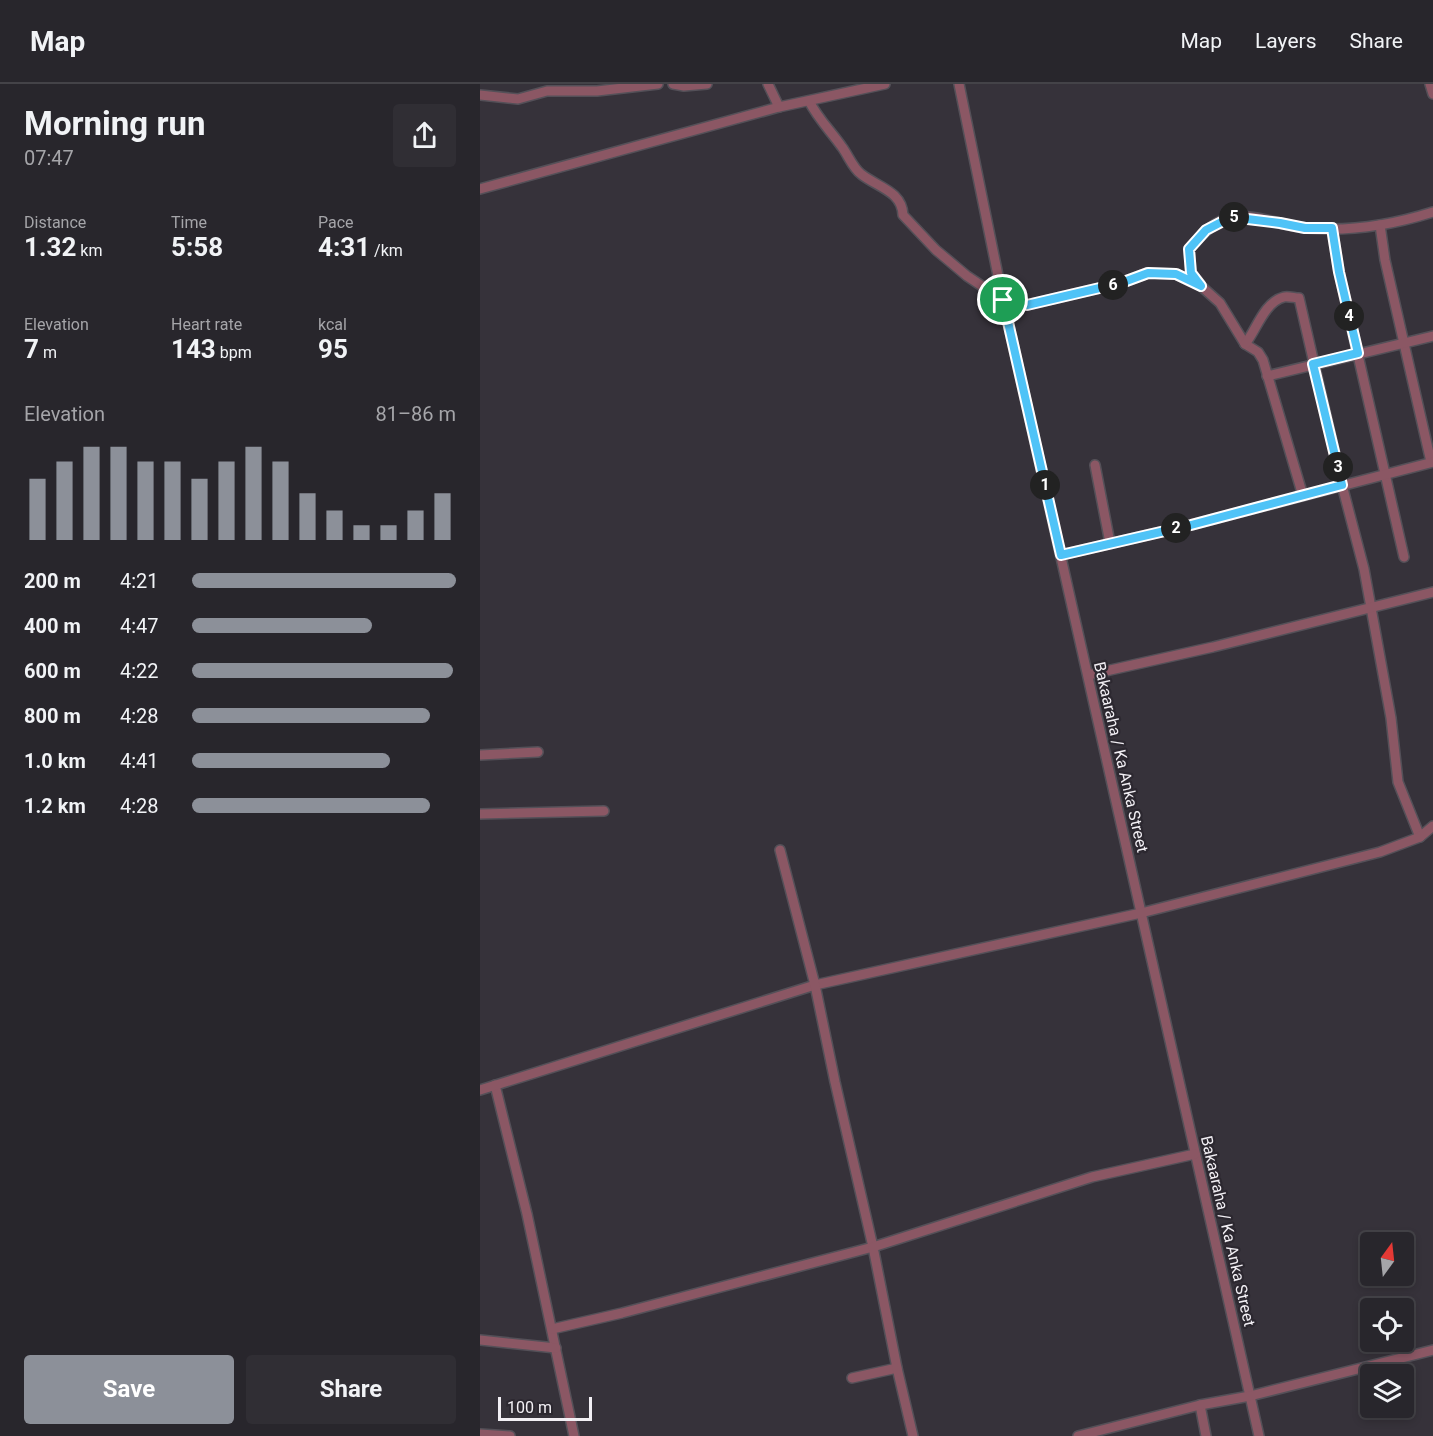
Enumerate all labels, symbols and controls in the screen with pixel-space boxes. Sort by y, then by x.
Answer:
text: Map [30,25,85,58]
text: Map [1180,29,1222,53]
text: Layers [1255,29,1316,53]
text: Share [1349,29,1403,53]
text: Morning run [24,104,205,143]
button: share [393,104,456,167]
text: 07:47 [24,146,74,170]
pin: 5 [1219,202,1249,232]
text: 5 [1229,207,1239,226]
text: Distance [24,213,86,232]
text: Time [171,213,207,232]
text: Pace [318,213,354,232]
text: 1.32 [24,232,76,262]
text: 5:58 [171,232,223,262]
text: 4:31 [318,232,370,262]
text: km [76,241,102,260]
text: /km [370,241,403,260]
pin: 6 [1098,270,1128,300]
pin [977,274,1028,325]
text: 6 [1108,275,1118,294]
icon: arrive [986,283,1019,316]
pin: 4 [1334,301,1364,331]
text: 4 [1344,306,1354,325]
text: Elevation [24,315,89,334]
text: Heart rate [171,315,242,334]
text: kcal [318,315,347,334]
text: 7 [24,334,39,364]
text: 143 [171,334,216,364]
text: 95 [318,334,348,364]
text: m [39,343,57,362]
text: bpm [216,343,252,362]
text: Elevation [24,402,105,426]
text: 81–86 m [375,402,456,426]
pin: 3 [1323,452,1353,482]
text: 3 [1333,457,1343,476]
pin: 1 [1030,470,1060,500]
text: 1 [1040,475,1050,494]
pin: 2 [1161,513,1191,543]
text: 2 [1171,518,1181,537]
text: 200 m [24,569,81,593]
text: 4:21 [120,569,159,593]
text: 400 m [24,614,81,638]
text: 4:47 [120,614,159,638]
text: 600 m [24,659,81,683]
text: 4:22 [120,659,159,683]
street label: Bakaaraha / Ka Anka Street [1090,660,1152,854]
text: 800 m [24,704,81,728]
text: 4:28 [120,704,159,728]
text: 1.0 km [24,749,86,773]
text: 4:41 [120,749,159,773]
text: 1.2 km [24,794,86,818]
text: 4:28 [120,794,159,818]
street label: Bakaaraha / Ka Anka Street [1197,1134,1259,1328]
north arrow [1360,1232,1414,1286]
map controls [1360,1232,1414,1418]
button: locate [1360,1298,1414,1352]
button: Save [24,1355,234,1424]
button: Share [246,1355,456,1424]
button: layers [1360,1364,1414,1418]
scale bar [498,1394,592,1422]
text: 100 m [507,1398,552,1417]

